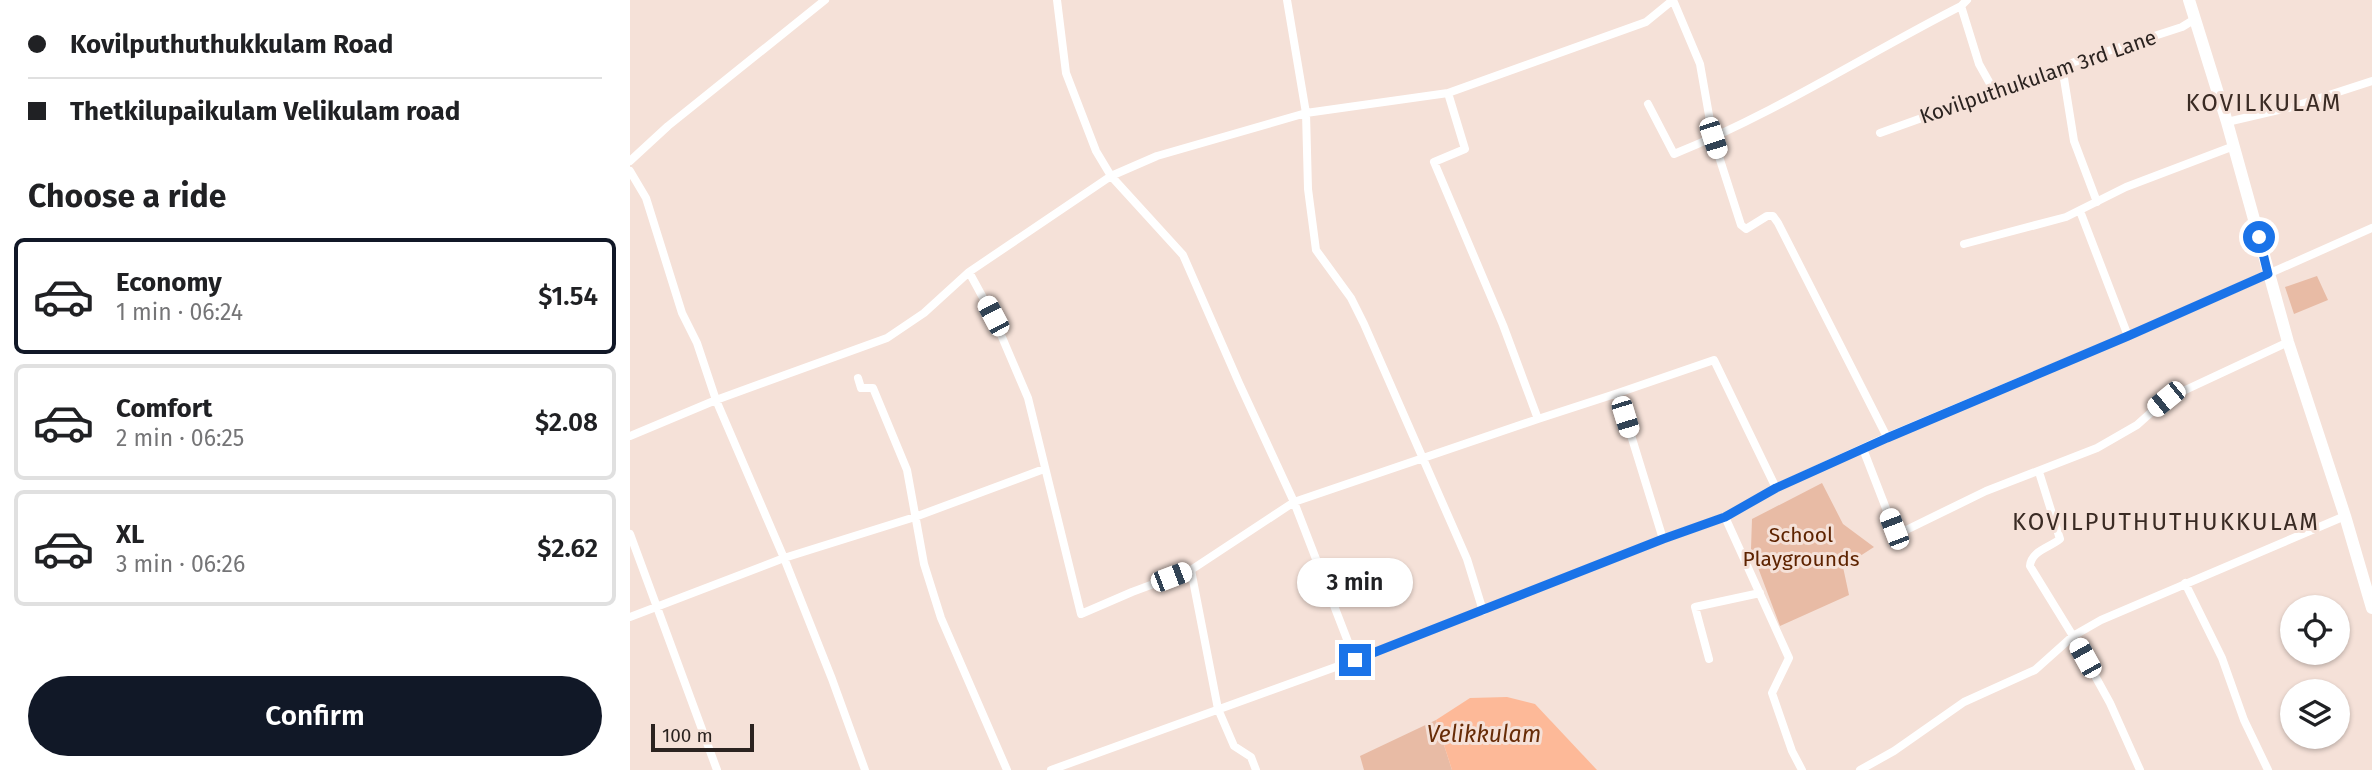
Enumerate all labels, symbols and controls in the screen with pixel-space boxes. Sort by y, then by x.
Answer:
street label: Kovilputhukulam 3rd Lane [1916,24,2160,130]
text: Kovilputhuthukkulam Road [70,29,393,60]
district label: KOVILKULAM [2186,89,2342,117]
text: Thetkilupaikulam Velikulam road [70,96,460,127]
car [1697,115,1730,161]
text: Choose a ride [28,177,226,215]
route start [2243,221,2275,253]
icon: car [32,265,95,328]
text: Economy [116,267,222,298]
text: $1.54 [538,281,598,312]
car [974,293,1013,339]
text: 1 min · 06:24 [116,298,243,326]
car [2144,378,2189,420]
icon: car [32,391,95,454]
text: Comfort [116,393,212,424]
car [1609,394,1642,440]
text: $2.08 [535,407,598,438]
text: 2 min · 06:25 [116,424,244,452]
car [1877,506,1912,552]
district label: KOVILPUTHUTHUKKULAM [2012,508,2320,536]
icon: car [32,517,95,580]
text: XL [116,519,144,550]
park label: School Playgrounds [1743,522,1860,572]
text: $2.62 [537,533,598,564]
text: 3 min · 06:26 [116,550,245,578]
callout: 3 min [1297,558,1413,608]
car [1148,560,1195,594]
text: 3 min [1327,568,1383,596]
map controls [2280,595,2350,749]
button: locate [2280,595,2350,665]
car [2066,635,2105,681]
route end [1339,644,1371,676]
button: Confirm [28,676,602,756]
button: layers [2280,679,2350,749]
water label: Velikkulam [1427,720,1541,748]
scale bar [651,721,754,753]
text: 100 m [662,724,713,747]

